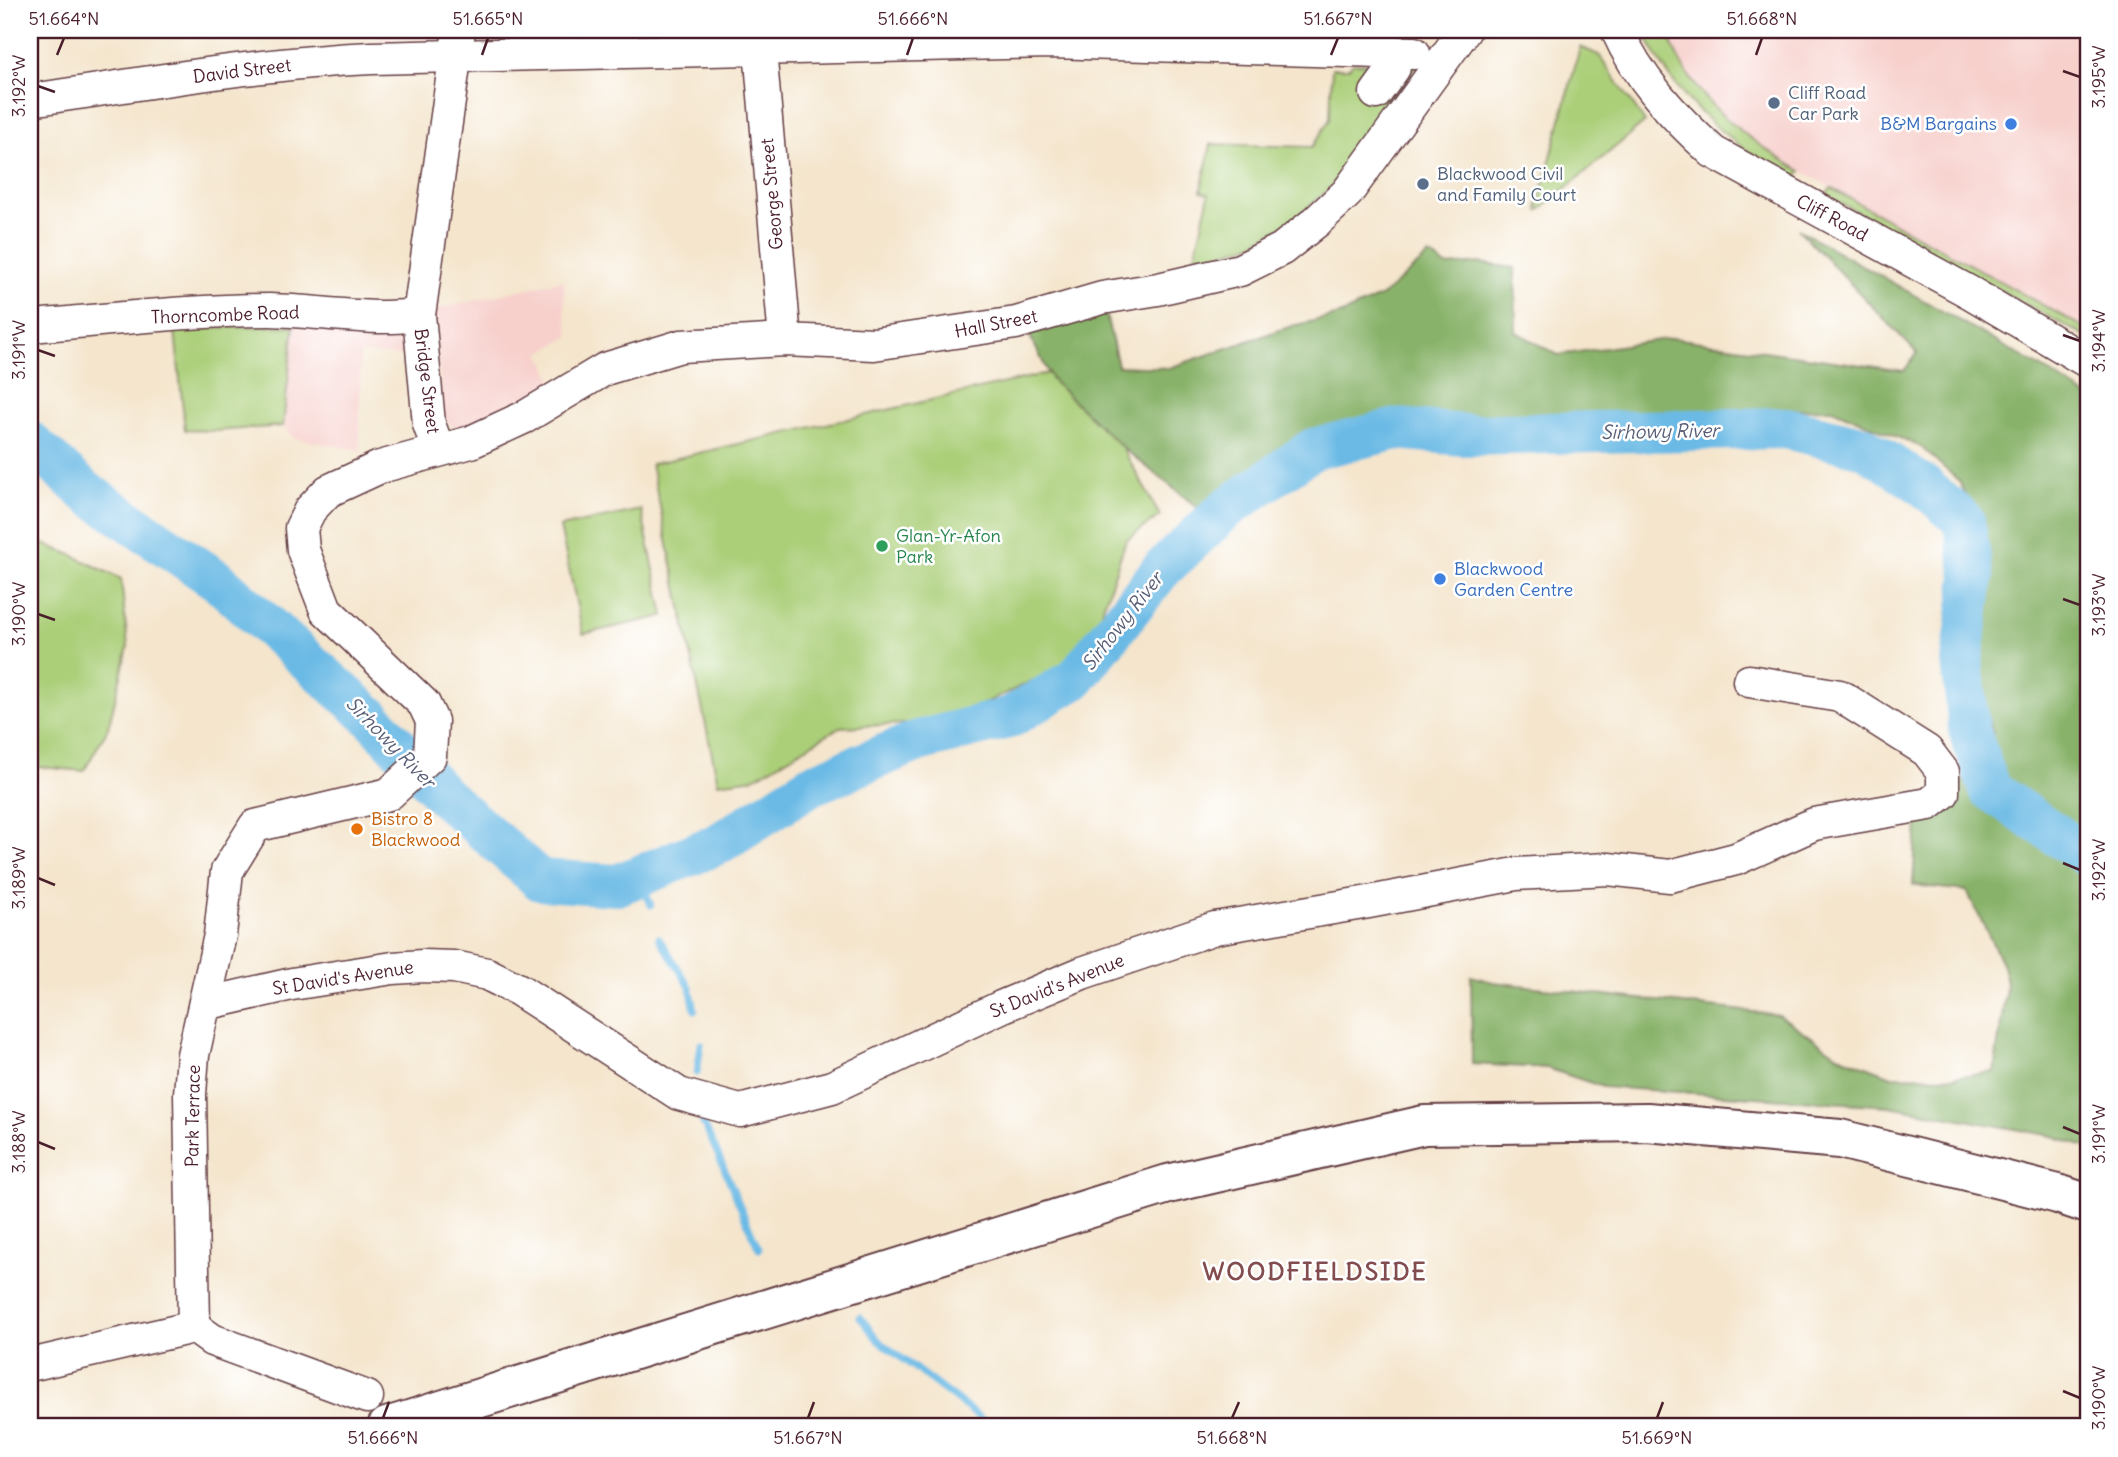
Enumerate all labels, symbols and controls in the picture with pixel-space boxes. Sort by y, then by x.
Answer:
text: 51.664°N [29,7,99,30]
text: 51.665°N [453,7,523,30]
text: 51.666°N [878,7,948,30]
text: 51.667°N [1303,7,1373,30]
text: 51.668°N [1727,7,1797,30]
text: 3.195°W [2087,45,2110,109]
street label: David Street [192,53,292,88]
text: 3.192°W [7,55,30,117]
place label: Cliff Road Car Park [1788,81,1867,125]
marker: Cliff Road Car Park [1766,95,1782,111]
place label: B&M Bargains [1880,112,1997,135]
marker: B&M Bargains [2003,116,2019,132]
street label: George Street [755,137,788,251]
place label: Blackwood Civil and Family Court [1437,162,1576,206]
marker: Blackwood Civil and Family Court [1415,176,1431,192]
street label: Cliff Road [1792,189,1873,246]
street label: Thorncombe Road [150,300,300,329]
street label: Hall Street [953,304,1039,343]
text: 3.194°W [2087,309,2110,373]
text: 3.191°W [7,320,30,380]
street label: Bridge Street [410,327,445,435]
water label: Sirhowy River [1601,418,1721,444]
place label: Glan-Yr-Afon Park [896,524,1001,568]
marker: Glan-Yr-Afon Park [874,538,890,554]
place label: Blackwood Garden Centre [1454,557,1573,601]
water label: Sirhowy River [1076,565,1169,675]
marker: Blackwood Garden Centre [1432,571,1448,587]
text: 3.193°W [2087,573,2110,637]
text: 3.190°W [7,582,30,646]
water label: Sirhowy River [341,691,442,794]
place label: Bistro 8 Blackwood [371,807,461,851]
marker: Bistro 8 Blackwood [349,821,365,837]
text: 3.192°W [2087,839,2110,901]
text: 3.189°W [7,846,30,910]
street label: St David's Avenue [986,948,1127,1023]
street label: St David's Avenue [271,955,415,1000]
street label: Park Terrace [180,1065,205,1167]
text: 3.191°W [2087,1104,2110,1164]
text: 3.188°W [7,1110,30,1174]
district label: WOODFIELDSIDE [1202,1256,1428,1286]
text: 3.190°W [2087,1366,2110,1430]
text: 51.666°N [348,1426,418,1449]
text: 51.667°N [773,1426,843,1449]
text: 51.668°N [1197,1426,1267,1449]
text: 51.669°N [1622,1426,1692,1449]

